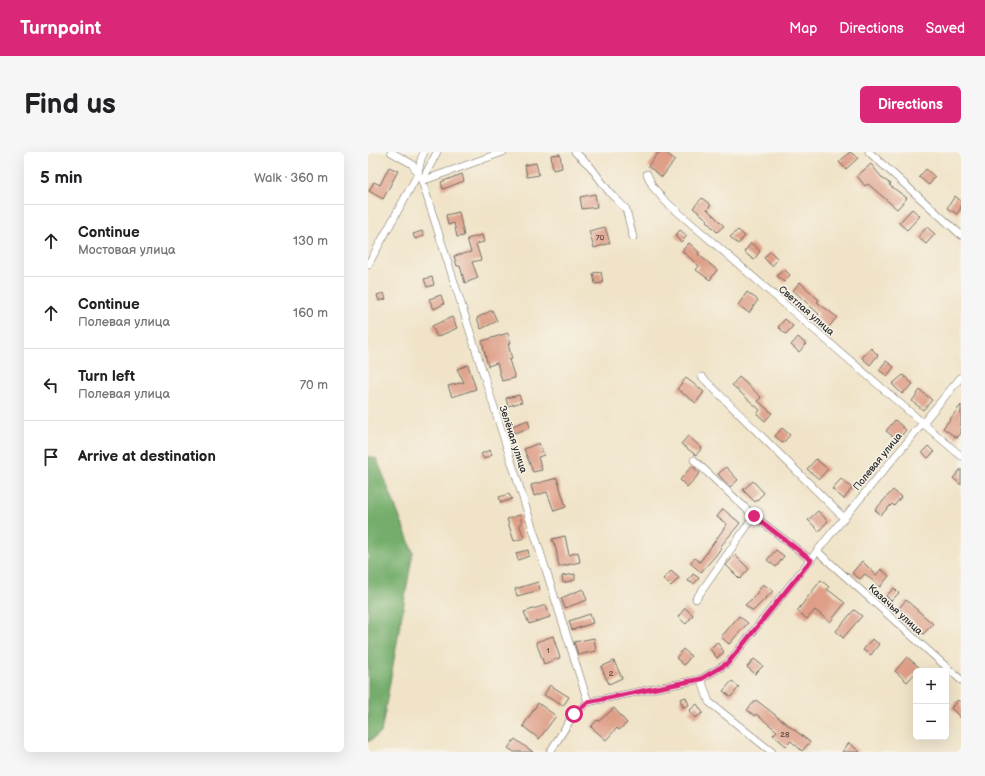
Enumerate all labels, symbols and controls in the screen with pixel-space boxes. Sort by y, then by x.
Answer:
text: Turnpoint [20,17,101,40]
text: Map [789,20,817,37]
text: Directions [839,20,904,37]
text: Saved [926,20,965,37]
button: Directions [860,86,961,123]
text: Find us [24,88,116,121]
text: 5 min [40,168,83,188]
text: Walk · 360 m [254,170,328,186]
text: Continue [78,223,140,242]
icon: ahead [40,230,62,252]
text: 130 m [293,233,328,249]
house number: 70 [596,233,605,242]
text: Мостовая улица [78,242,176,258]
street label: Светлая улица [776,283,837,338]
text: Continue [78,295,140,314]
icon: ahead [40,302,62,324]
text: 160 m [293,305,328,321]
text: Полевая улица [78,314,170,330]
text: Turn left [78,367,135,386]
icon: left [40,374,62,396]
text: 70 m [300,377,328,393]
text: Полевая улица [78,386,170,402]
street label: Зелёная улица [497,404,530,475]
street label: Полевая улица [851,430,905,493]
icon: arrive [40,446,62,468]
text: Arrive at destination [78,447,216,466]
route end [745,507,763,525]
street label: Казачья улица [866,582,925,637]
house number: 1 [546,646,550,655]
map controls [913,668,949,740]
button: + [913,668,949,704]
house number: 2 [609,669,614,678]
button: − [913,704,949,740]
route start [565,705,583,723]
house number: 28 [780,730,790,739]

